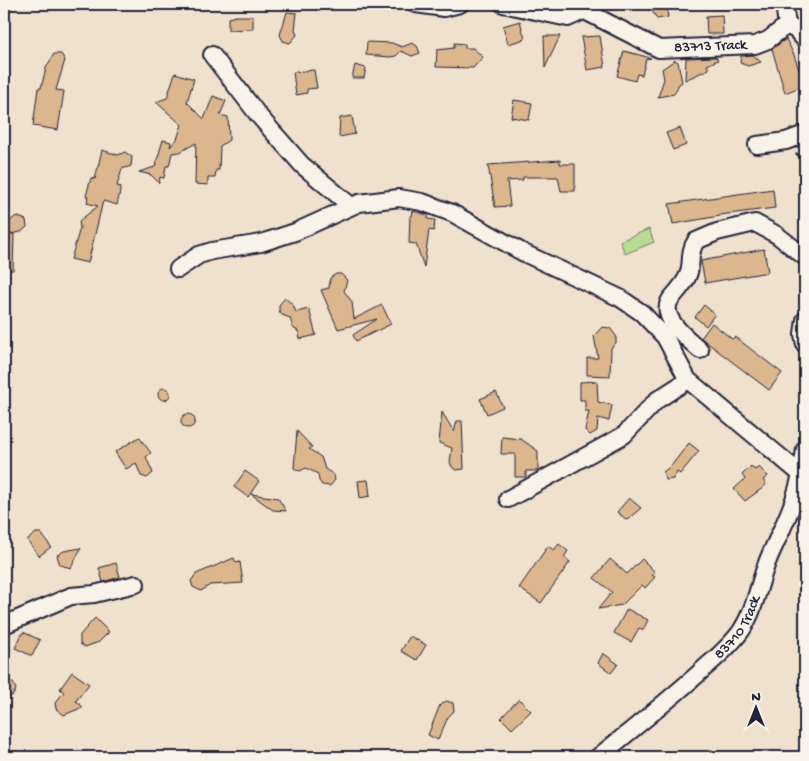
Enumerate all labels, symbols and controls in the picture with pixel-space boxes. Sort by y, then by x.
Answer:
street label: 83713 Track [674,36,748,57]
street label: 83710 Track [711,593,765,664]
north arrow [732,684,782,734]
text: N [751,689,761,706]

